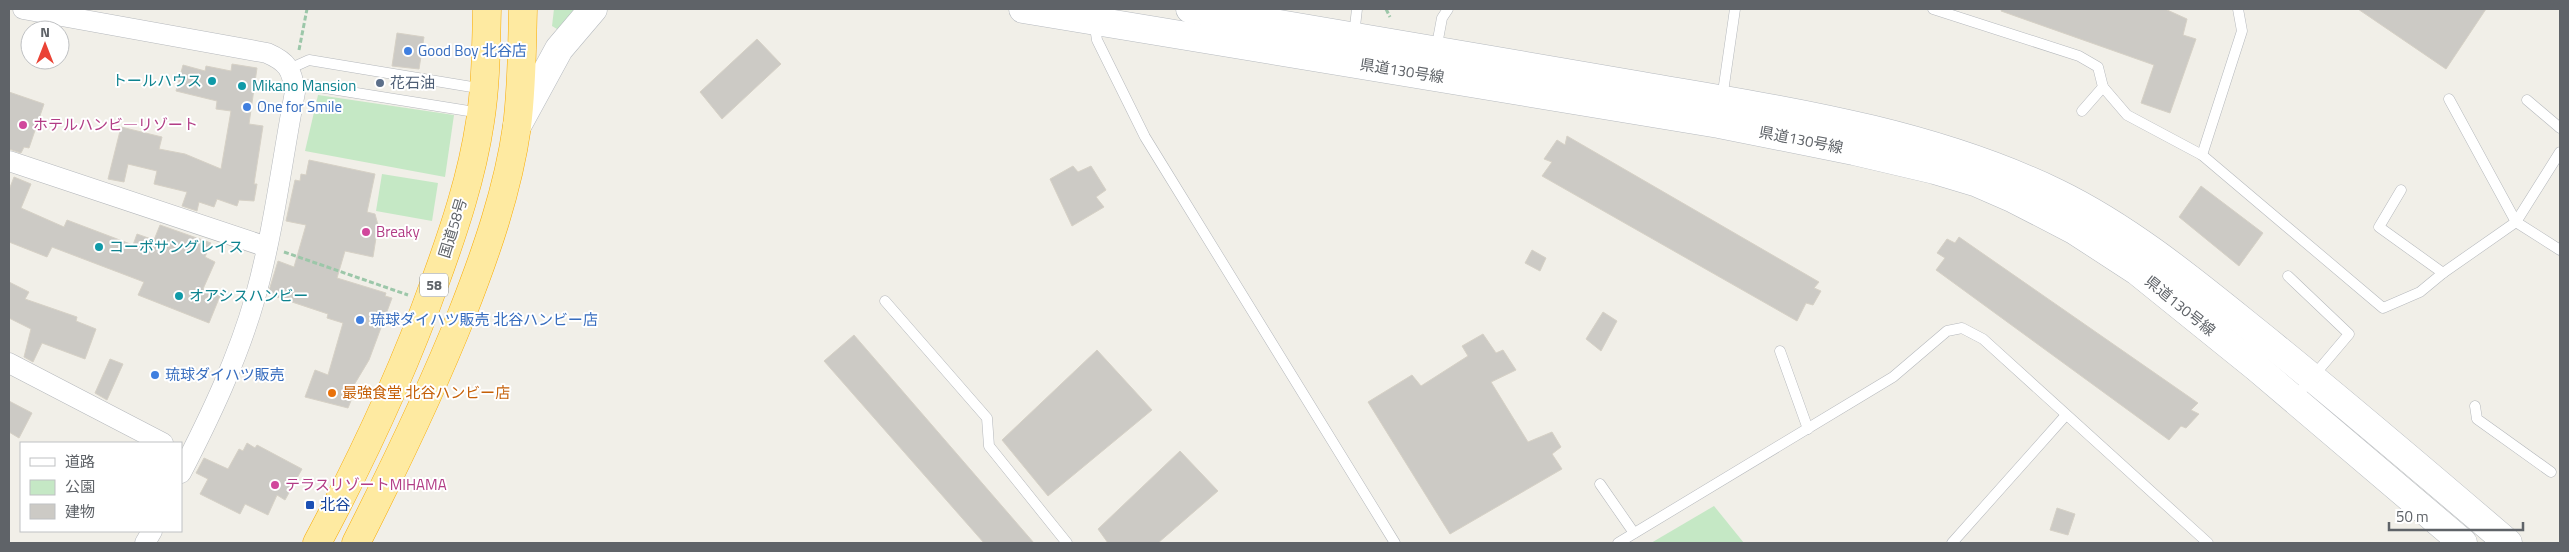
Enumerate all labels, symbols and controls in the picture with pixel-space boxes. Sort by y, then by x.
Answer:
north arrow [20,20,70,70]
text: N [40,21,50,42]
place label: Good Boy 北谷店 [418,39,527,62]
marker: Good Boy 北谷店 [402,45,414,57]
street label: 県道130号線 [1358,52,1446,89]
place label: トールハウス [112,69,202,92]
place label: 花石油 [390,71,435,94]
place label: Mikano Mansion [252,74,356,97]
marker: トールハウス [206,75,218,87]
marker: 花石油 [374,77,386,89]
marker: Mikano Mansion [236,80,248,92]
place label: One for Smile [257,95,342,118]
marker: One for Smile [241,101,253,113]
place label: ホテルハンビ―リゾート [33,113,198,136]
marker: ホテルハンビ―リゾート [17,119,29,131]
street label: 県道130号線 [1757,120,1845,159]
street label: 国道58号 [432,195,473,261]
place label: Breaky [376,220,420,243]
marker: Breaky [360,226,372,238]
place label: コーポサングレイス [109,235,244,258]
marker: コーポサングレイス [93,241,105,253]
street label: 県道130号線 [2140,270,2221,341]
road number: 58 [420,274,448,296]
place label: オアシスハンビー [189,284,308,307]
marker: オアシスハンビー [173,290,185,302]
place label: 琉球ダイハツ販売 北谷ハンビー店 [370,308,598,331]
marker: 琉球ダイハツ販売 北谷ハンビー店 [354,314,366,326]
place label: 琉球ダイハツ販売 [165,363,285,386]
marker: 琉球ダイハツ販売 [149,369,161,381]
place label: 最強食堂 北谷ハンビー店 [342,381,510,404]
marker: 最強食堂 北谷ハンビー店 [326,387,338,399]
legend [20,442,182,532]
text: 道路 [65,450,95,473]
place label: テラスリゾートMIHAMA [285,473,447,496]
text: 公園 [65,475,95,498]
marker: テラスリゾートMIHAMA [269,479,281,491]
place label: 北谷 [320,493,350,516]
marker: 北谷 [304,499,316,511]
text: 建物 [65,500,95,523]
scale bar [2389,500,2523,532]
text: 50 m [2396,505,2429,528]

